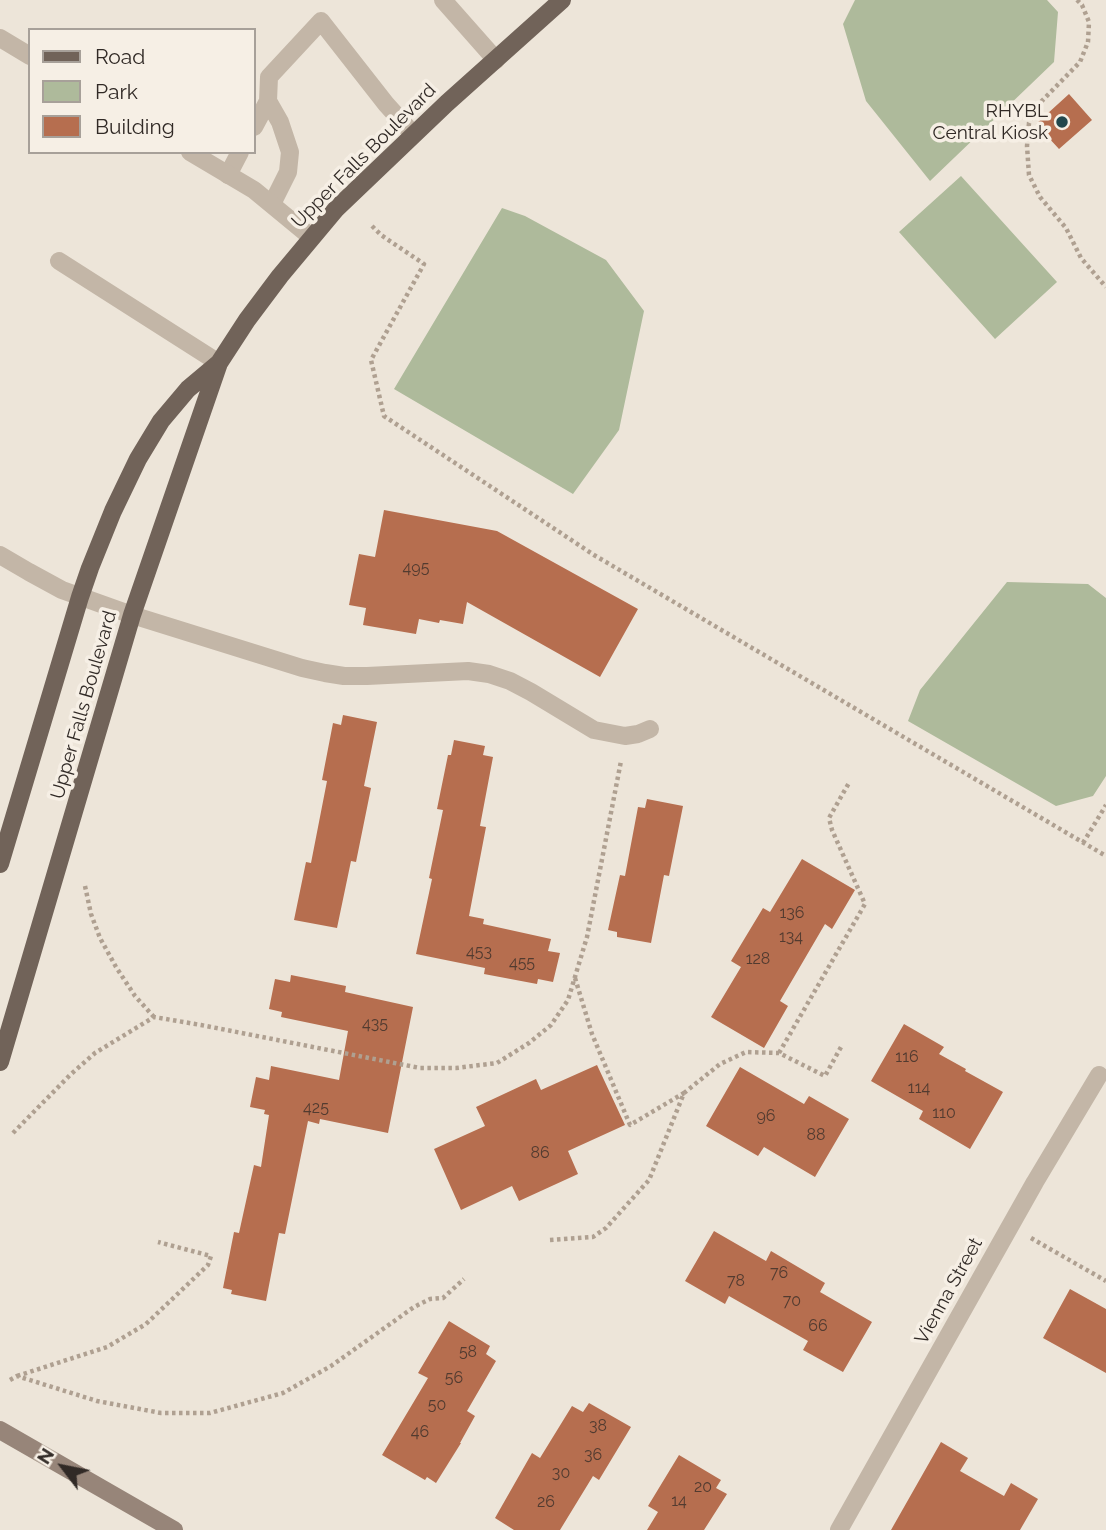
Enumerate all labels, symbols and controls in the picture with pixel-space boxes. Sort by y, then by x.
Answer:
legend [28,28,256,154]
text: Road [95,44,145,69]
text: Park [95,79,138,104]
street label: Upper Falls Boulevard [287,79,441,233]
place label: RHYBL Central Kiosk [933,100,1048,144]
text: Building [95,114,175,139]
marker: RHYBL Central Kiosk [1054,114,1070,130]
house number: 495 [403,558,429,578]
street label: Upper Falls Boulevard [46,608,122,802]
house number: 136 [779,903,805,923]
house number: 134 [779,927,803,947]
house number: 453 [466,942,492,962]
house number: 128 [746,949,770,969]
house number: 455 [509,953,535,973]
house number: 435 [362,1014,388,1034]
house number: 116 [895,1047,919,1067]
house number: 114 [908,1078,930,1098]
house number: 425 [303,1098,329,1118]
house number: 110 [932,1103,956,1123]
house number: 96 [756,1106,776,1126]
house number: 88 [807,1125,825,1145]
house number: 86 [530,1143,550,1163]
street label: Vienna Street [910,1234,988,1348]
house number: 76 [770,1263,788,1283]
house number: 78 [727,1271,745,1291]
house number: 70 [783,1291,801,1311]
house number: 66 [808,1316,828,1336]
house number: 58 [459,1342,477,1362]
house number: 56 [445,1368,463,1388]
house number: 50 [428,1395,446,1415]
house number: 38 [589,1416,607,1436]
house number: 46 [411,1422,429,1442]
north arrow [28,1432,98,1502]
text: N [32,1444,58,1468]
house number: 36 [584,1445,602,1465]
house number: 30 [552,1463,570,1483]
house number: 20 [694,1477,712,1497]
house number: 14 [671,1491,687,1511]
house number: 26 [537,1492,555,1512]

